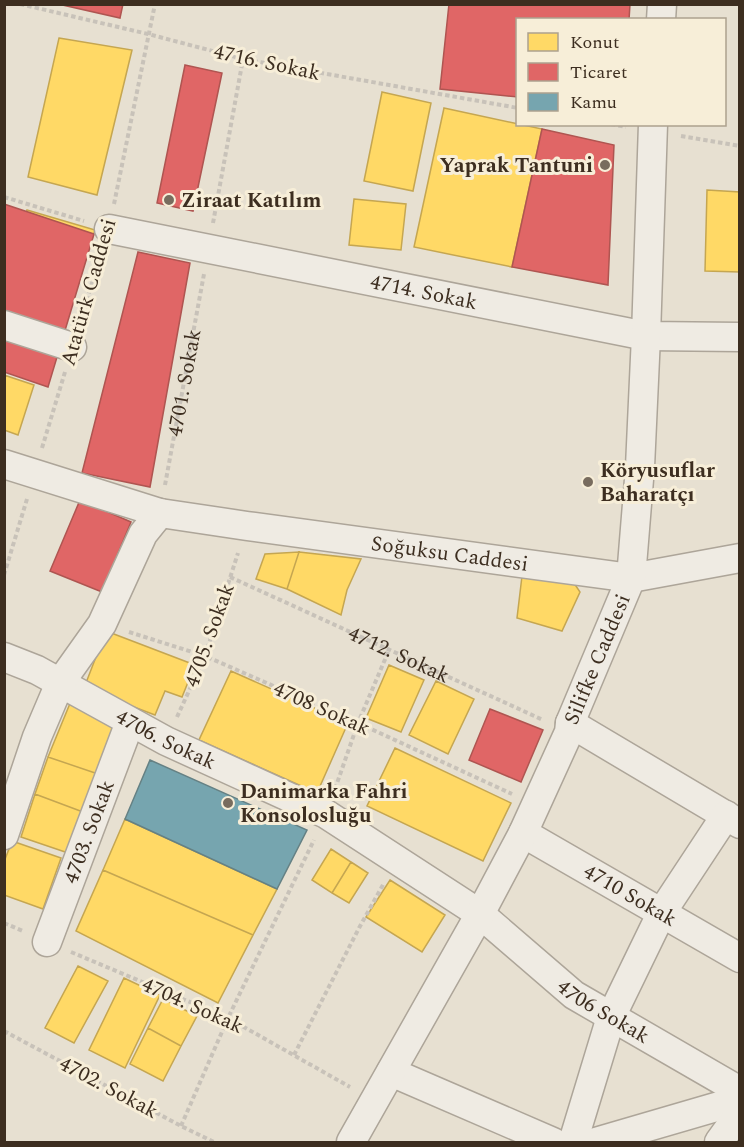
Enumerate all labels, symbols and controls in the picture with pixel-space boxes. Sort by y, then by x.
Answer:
legend [516,18,726,126]
text: Konut [570,29,619,56]
street label: 4716. Sokak [210,36,324,90]
text: Ticaret [570,59,627,86]
text: Kamu [570,89,617,116]
place label: Yaprak Tantuni [439,150,593,182]
marker: Yaprak Tantuni [598,158,612,172]
place label: Ziraat Katılım [181,185,321,217]
marker: Ziraat Katılım [162,193,176,207]
street label: Atatürk Caddesi [53,215,125,370]
street label: 4714. Sokak [367,266,480,319]
street label: 4701. Sokak [159,326,211,439]
place label: Köryusuflar Baharatçı [600,455,715,511]
marker: Köryusuflar Baharatçı [581,475,595,489]
street label: Soğuksu Caddesi [369,528,530,581]
street label: 4705. Sokak [176,579,244,692]
street label: Silifke Caddesi [556,589,640,730]
street label: 4712. Sokak [343,618,455,692]
street label: 4708 Sokak [268,673,376,745]
street label: 4706. Sokak [110,701,221,779]
street label: 4703. Sokak [55,775,124,888]
place label: Danimarka Fahri Konsolosluğu [240,776,407,832]
marker: Danimarka Fahri Konsolosluğu [221,796,235,810]
street label: 4710 Sokak [577,856,683,936]
street label: 4704. Sokak [136,969,249,1043]
street label: 4706 Sokak [549,972,656,1053]
street label: 4702. Sokak [53,1048,164,1128]

